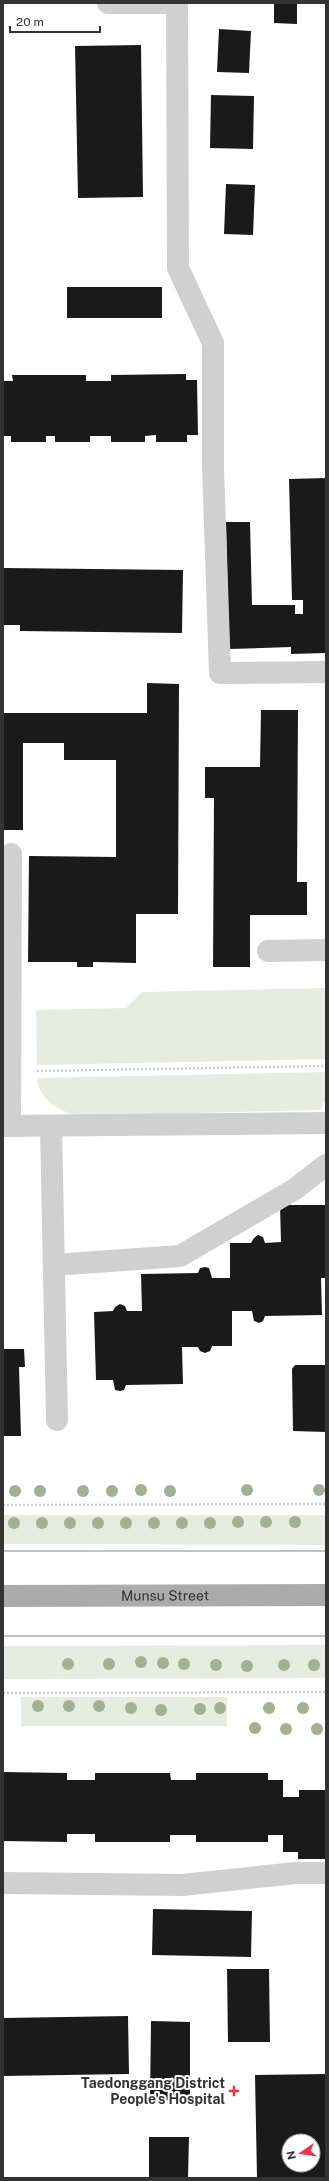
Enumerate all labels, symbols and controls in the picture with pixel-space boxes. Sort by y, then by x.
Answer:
scale bar [10,8,100,34]
text: 20 m [16,15,44,29]
street label: Munsu Street [121,1587,209,1604]
place label: Taedonggang District People's Hospital [81,2075,225,2107]
marker: Taedonggang District People's Hospital [228,2085,240,2097]
north arrow [281,2133,321,2173]
text: N [284,2150,298,2161]

